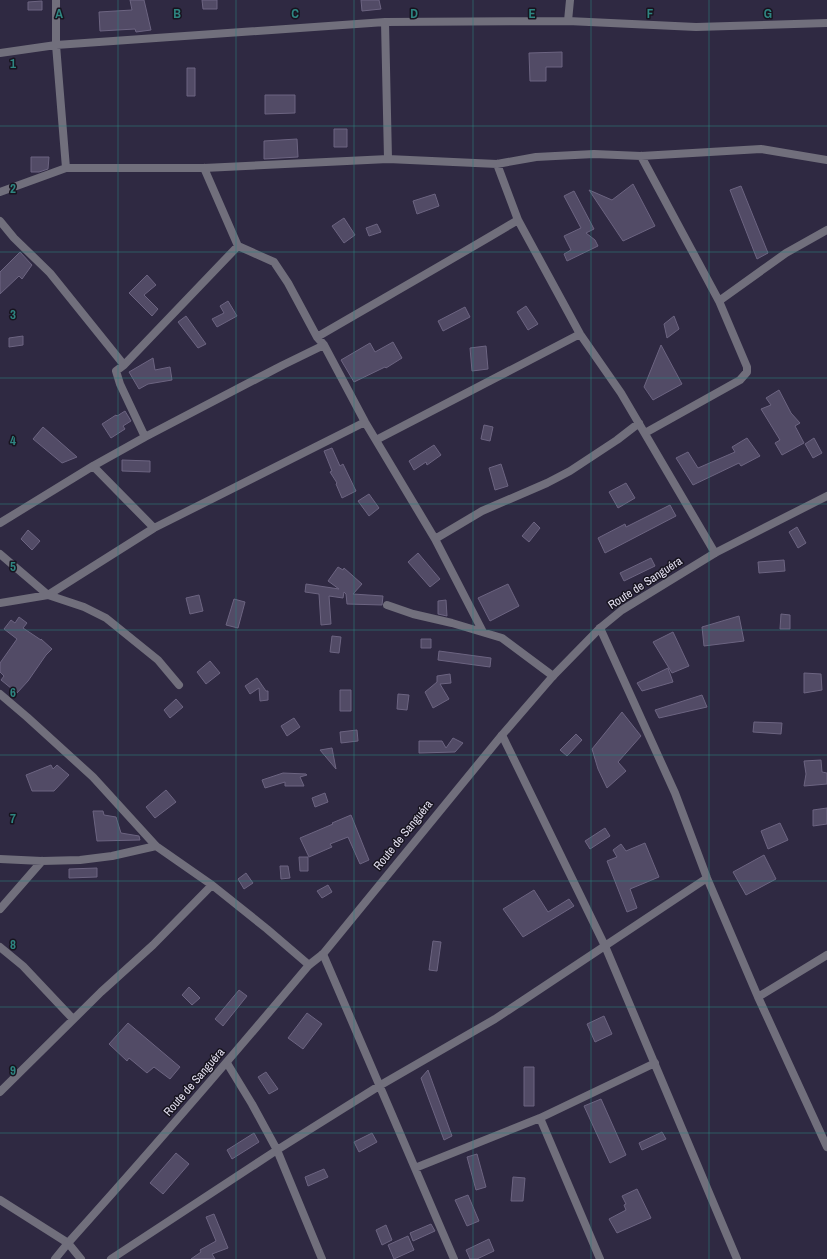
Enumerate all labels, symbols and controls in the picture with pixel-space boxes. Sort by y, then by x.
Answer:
text: A [55,5,63,22]
text: B [173,5,181,22]
text: C [291,5,299,22]
text: D [410,5,418,22]
text: E [528,5,536,22]
text: F [647,5,654,22]
text: G [764,5,772,22]
text: 1 [10,55,16,72]
text: 2 [10,180,16,197]
text: 3 [10,306,16,323]
text: 4 [10,432,16,449]
street label: Route de Sanguéra [605,553,686,613]
text: 5 [10,558,16,575]
text: 6 [10,684,16,701]
street label: Route de Sanguéra [370,796,436,873]
text: 7 [10,810,16,827]
text: 8 [10,936,16,953]
street label: Route de Sanguéra [160,1044,228,1119]
text: 9 [10,1062,16,1079]

